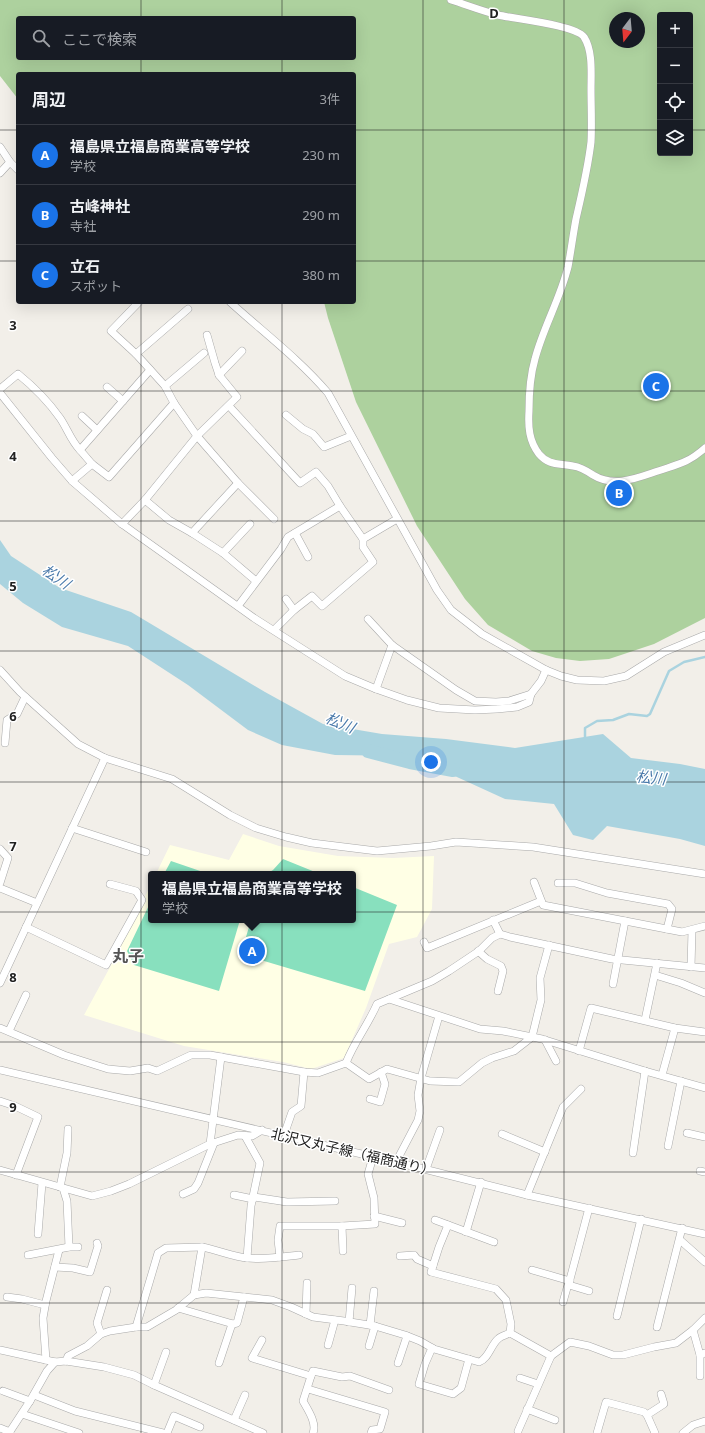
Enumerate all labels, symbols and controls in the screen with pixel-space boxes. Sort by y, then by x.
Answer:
text: D [489,4,499,22]
north arrow [609,12,645,48]
map controls [657,12,693,156]
button: + [657,12,693,48]
search box [16,16,356,60]
icon: search [30,27,52,49]
text: ここで検索 [62,29,137,49]
button: − [657,48,693,84]
button: locate [657,84,693,120]
text: 周辺 [32,88,66,111]
text: 3件 [320,90,340,108]
button: layers [657,120,693,156]
text: 福島県立福島商業高等学校 [70,136,250,156]
text: A [41,146,50,164]
text: 230 m [302,146,340,164]
text: 学校 [70,157,96,175]
text: 古峰神社 [70,196,130,216]
text: B [41,206,49,224]
text: 290 m [302,206,340,224]
text: 寺社 [70,217,96,235]
text: 立石 [70,256,100,276]
text: C [41,266,49,284]
text: 380 m [302,266,340,284]
text: スポット [70,277,122,295]
text: 3 [9,316,17,334]
pin: C [643,371,669,401]
text: 4 [9,447,17,465]
pin: B [606,478,632,508]
water label: 松川 [39,559,76,594]
text: 5 [9,577,17,595]
text: 6 [9,707,17,725]
water label: 松川 [323,707,360,738]
your location [421,752,441,772]
water label: 松川 [635,765,669,789]
text: 7 [9,837,17,855]
popup [148,871,356,923]
text: 福島県立福島商業高等学校 [162,878,342,898]
text: 学校 [162,899,188,917]
pin: A [239,936,265,966]
district label: 丸子 [112,945,144,967]
text: 8 [9,968,17,986]
text: 9 [9,1098,17,1116]
street label: 北沢又丸子線（福商通り） [269,1123,437,1180]

